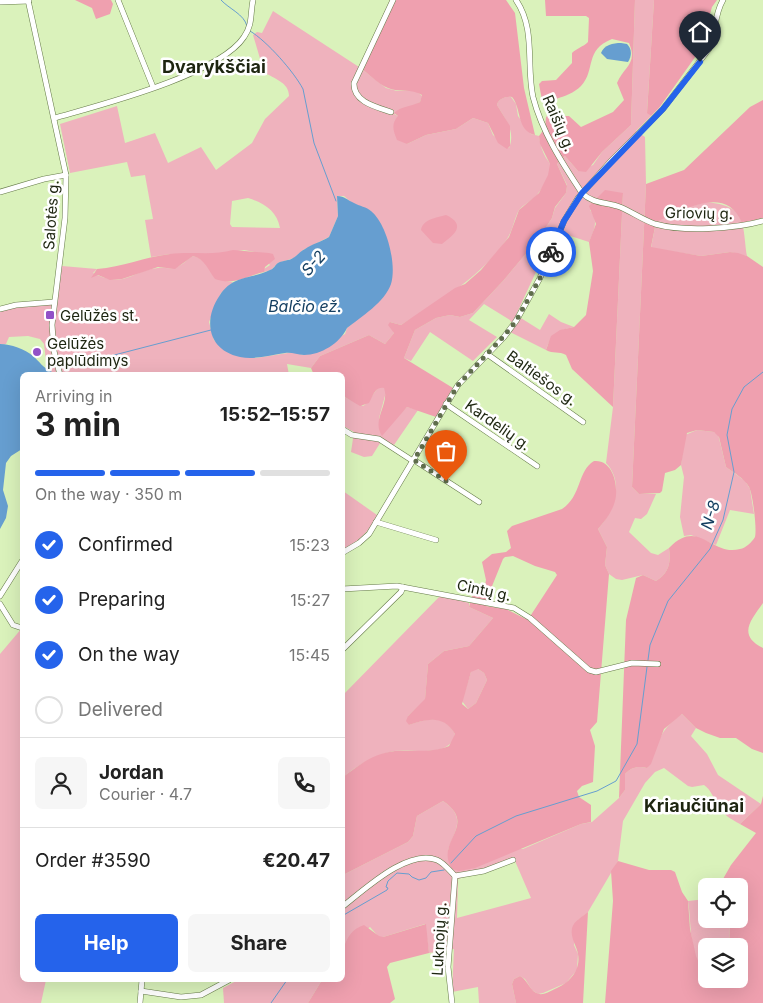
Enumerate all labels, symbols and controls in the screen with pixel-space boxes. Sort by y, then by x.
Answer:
pin [679,11,721,62]
icon: home [686,18,714,46]
district label: Dvarykščiai [162,56,266,77]
street label: Raišių g. [539,92,579,154]
street label: Salotės g. [39,180,63,250]
street label: Griovių g. [665,203,733,223]
courier [526,227,576,277]
icon: bike [537,238,565,266]
water label: S-2 [297,246,330,280]
water label: Balčio ež. [268,296,342,316]
place label: Gelūžės st. [60,306,139,325]
marker: Gelūžės st. [44,309,56,321]
place label: Gelūžės paplūdimys [47,334,129,370]
marker: Gelūžės paplūdimys [31,346,43,358]
street label: Baltiešos g. [503,346,581,410]
text: Arriving in [35,386,112,406]
street label: Kardelių g. [462,396,534,454]
text: 15:52–15:57 [220,403,330,426]
text: 3 min [35,405,121,444]
pin [425,430,467,481]
icon: bag [432,437,460,465]
text: On the way · 350 m [35,484,182,504]
water label: N-8 [696,498,724,532]
icon: check [35,531,63,559]
text: Confirmed [78,533,173,556]
text: 15:23 [290,535,330,555]
street label: Cintų g. [455,575,513,605]
icon: check [35,586,63,614]
text: Preparing [78,588,165,611]
text: 15:27 [290,590,330,610]
icon: check [35,641,63,669]
text: On the way [78,643,180,666]
text: 15:45 [289,645,330,665]
text: Delivered [78,698,163,721]
button: person [35,757,87,809]
button: phone [278,757,330,809]
text: Jordan [99,761,164,784]
text: Courier · 4.7 [99,784,192,804]
district label: Kriaučiūnai [644,795,744,816]
text: Order #3590 [35,849,151,872]
text: €20.47 [263,849,330,872]
map controls [698,878,748,988]
button: locate [698,878,748,928]
street label: Luknojų g. [428,902,450,976]
button: Help [35,914,178,972]
button: Share [188,914,330,972]
button: layers [698,938,748,988]

